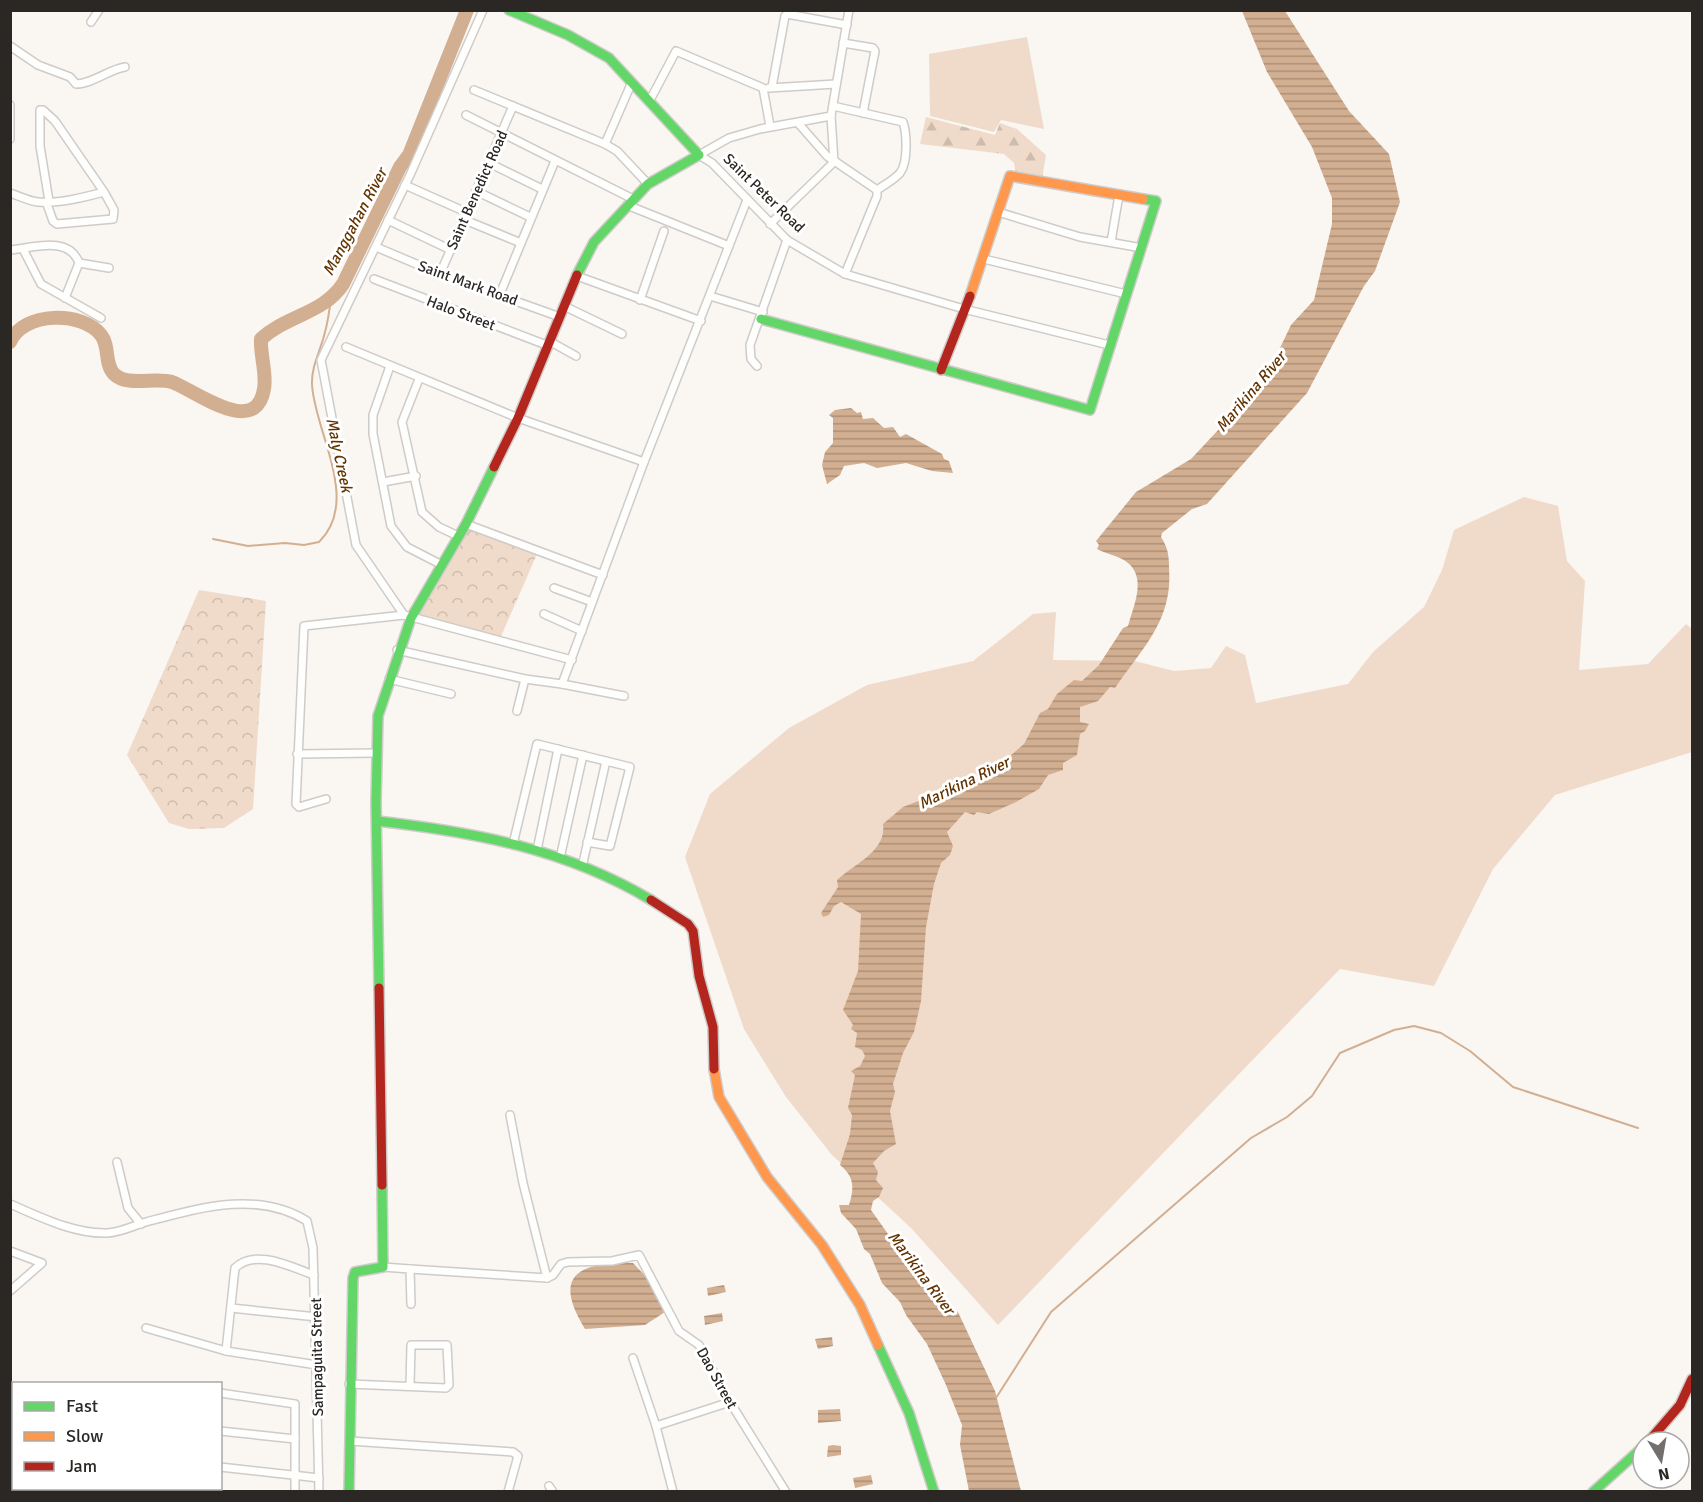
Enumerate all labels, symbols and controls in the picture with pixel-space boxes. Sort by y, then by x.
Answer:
street label: Saint Benedict Road [443,127,511,252]
street label: Saint Peter Road [720,150,808,236]
water label: Manggahan River [318,163,393,279]
street label: Saint Mark Road [416,257,520,309]
street label: Halo Street [424,292,498,334]
water label: Marikina River [1212,346,1292,436]
water label: Maly Creek [321,416,357,496]
water label: Marikina River [915,751,1015,814]
water label: Marikina River [883,1227,960,1320]
street label: Sampaguita Street [307,1298,327,1416]
street label: Dao Street [693,1344,741,1412]
legend [12,1382,222,1490]
text: Fast [66,1395,98,1417]
text: Slow [66,1425,103,1447]
north arrow [1631,1430,1691,1490]
text: Jam [66,1455,97,1477]
text: N [1656,1463,1671,1485]

